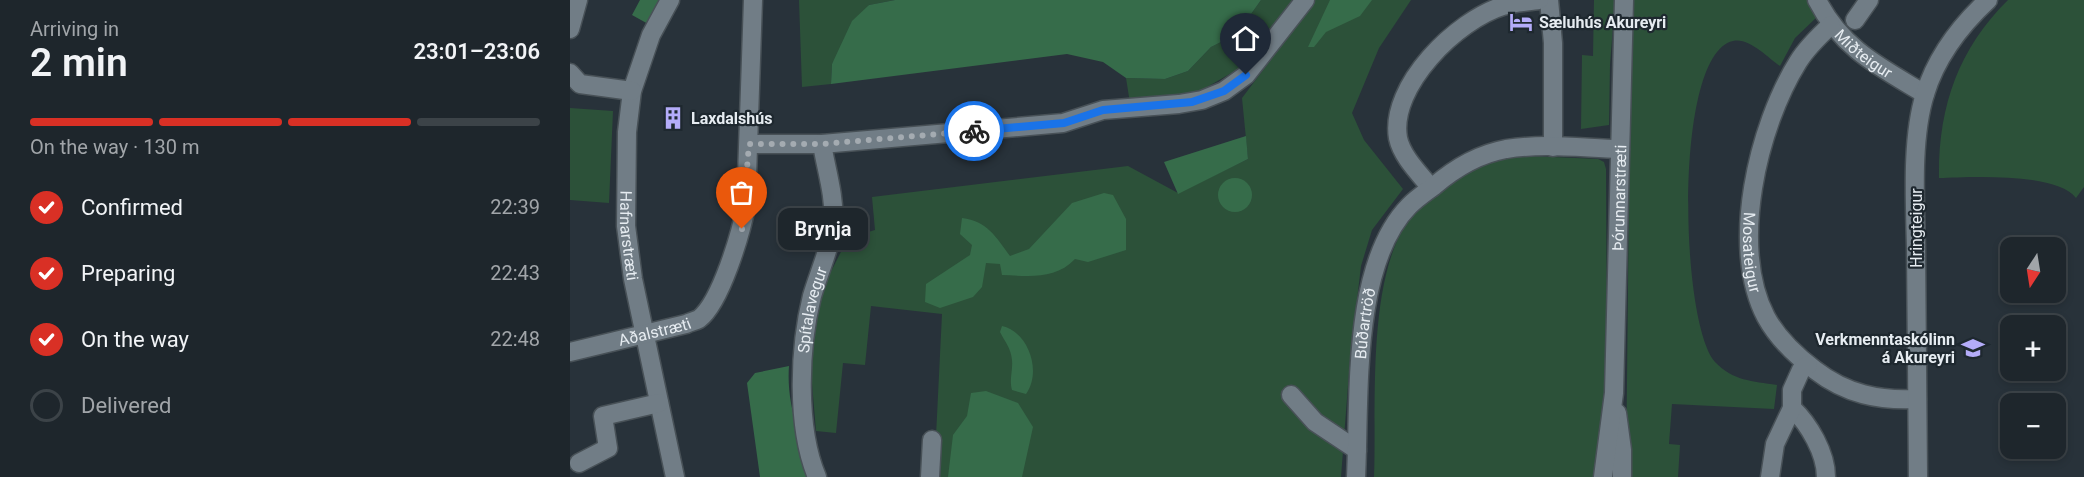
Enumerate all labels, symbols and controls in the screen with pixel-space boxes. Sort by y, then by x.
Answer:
hotel icon: Sæluhús Akureyri [1508,9,1534,35]
pin [1220,13,1271,75]
place label: Sæluhús Akureyri [1539,13,1666,32]
text: Arriving in [30,17,119,41]
icon: home [1229,22,1262,55]
street label: Miðteigur [1831,25,1896,83]
text: 23:01–23:06 [413,39,540,64]
text: 2 min [30,40,128,86]
courier [944,101,1004,161]
building icon: Laxdalshús [660,105,686,131]
place label: Laxdalshús [691,109,772,128]
icon: bike [958,115,991,148]
text: On the way · 130 m [30,135,199,159]
street label: Þórunnarstræti [1609,144,1630,251]
pin [716,167,767,229]
icon: bag [725,176,758,209]
street label: Hringteigur [1907,188,1926,268]
icon: check [30,191,63,224]
street label: Hafnarstræti [616,191,642,282]
text: Confirmed [81,195,183,220]
text: 22:39 [490,195,540,219]
callout: Brynja [778,208,868,250]
street label: Mosateigur [1739,211,1765,296]
text: Brynja [794,217,852,241]
north arrow [2000,237,2066,303]
map controls [2000,237,2066,459]
icon: check [30,257,63,290]
text: Preparing [81,261,175,286]
text: 22:43 [490,261,540,285]
street label: Spítalavegur [794,264,831,354]
street label: Búðartröð [1351,286,1379,360]
street label: Aðalstræti [616,314,694,350]
button: + [2000,315,2066,381]
icon: check [30,323,63,356]
text: On the way [81,327,189,352]
text: 22:48 [490,327,540,351]
place label: Verkmenntaskólinn á Akureyri [1815,330,1955,367]
school or university icon: Verkmenntaskólinn á Akureyri [1960,335,1986,361]
text: Delivered [81,393,171,418]
button: − [2000,393,2066,459]

